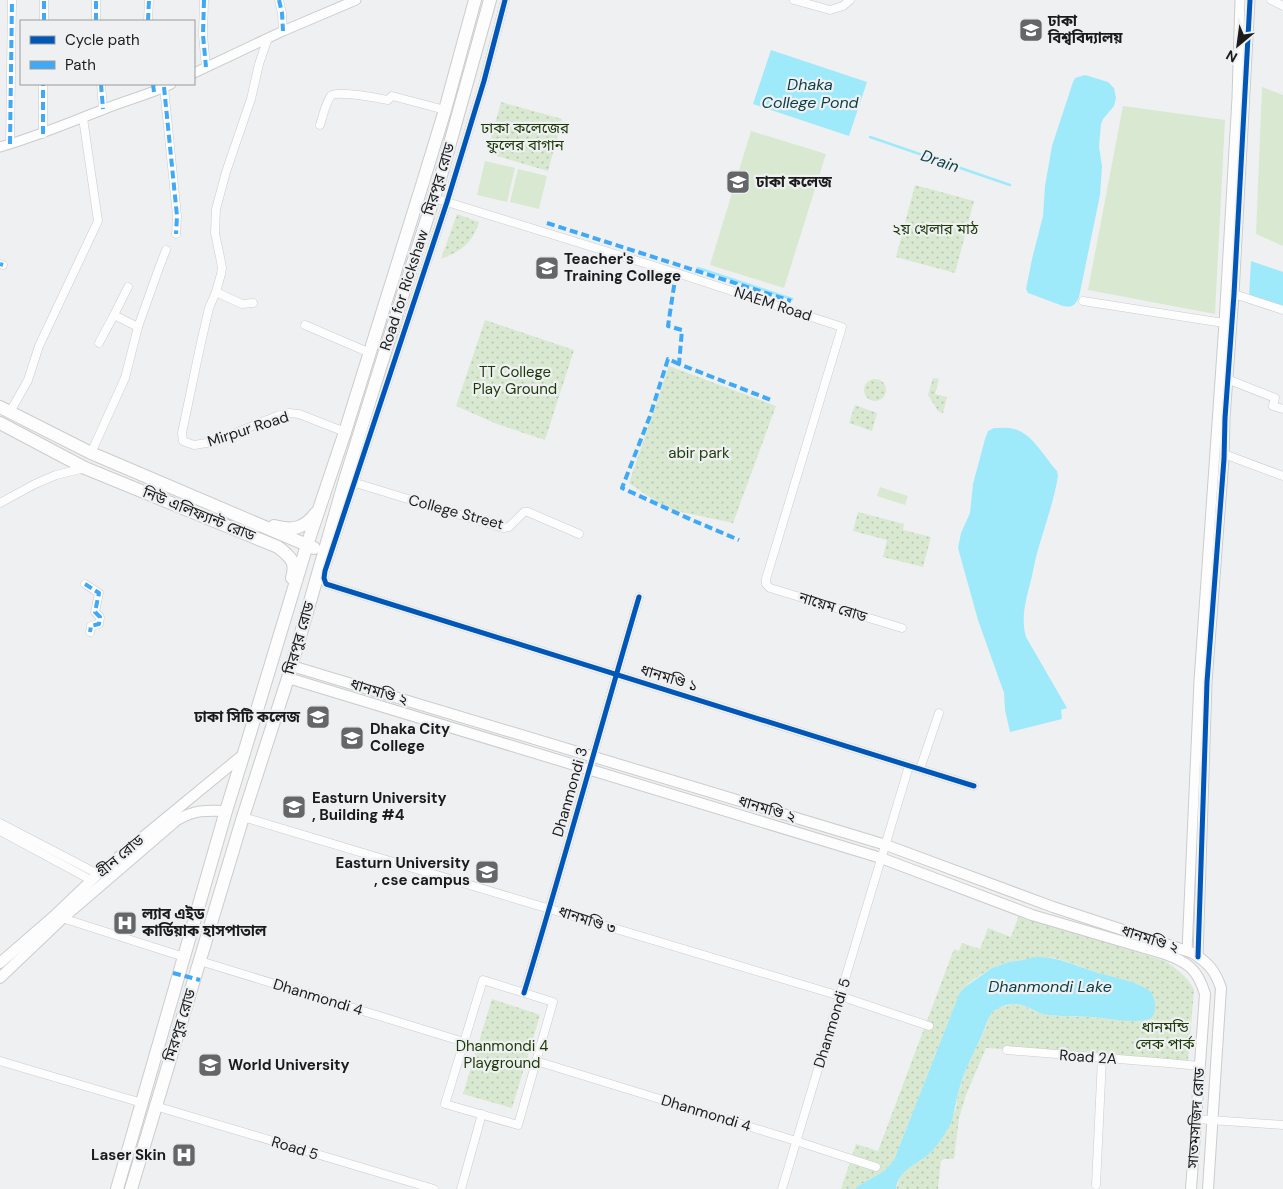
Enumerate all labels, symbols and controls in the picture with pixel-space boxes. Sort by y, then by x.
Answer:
place label: ঢাকা বিশ্ববিদ্যালয় [1047,11,1123,48]
school or university icon: ঢাকা বিশ্ববিদ্যালয় [1018,17,1044,43]
legend [20,20,195,85]
north arrow [1213,20,1263,70]
text: Cycle path [65,30,140,50]
text: N [1223,46,1241,67]
text: Path [65,55,96,75]
water label: Dhaka College Pond [761,74,860,113]
park label: ঢাকা কলেজের ফুলের বাগান [480,118,570,155]
street label: মিরপুর রোড [418,140,460,219]
water label: Drain [918,145,962,177]
school or university icon: ঢাকা কলেজ [725,169,751,195]
place label: ঢাকা কলেজ [755,172,832,192]
park label: ২য় খেলার মাঠ [892,219,979,239]
street label: Road for Rickshaw [375,226,433,353]
place label: Teacher's Training College [564,249,681,286]
school or university icon: Teacher's Training College [534,255,560,281]
street label: NAEM Road [732,282,814,326]
park label: TT College Play Ground [473,362,557,399]
street label: Mirpur Road [205,406,291,452]
park label: abir park [668,443,730,463]
street label: নিউ এলিফ্যান্ট রোড [139,482,259,546]
street label: College Street [406,490,506,534]
street label: নায়েম রোড [796,587,870,627]
street label: মিরপুর রোড [279,599,319,678]
street label: ধানমণ্ডি ১ [638,660,700,696]
street label: ধানমণ্ডি ২ [348,674,410,710]
school or university icon: ঢাকা সিটি কলেজ [305,704,331,730]
place label: ঢাকা সিটি কলেজ [193,707,300,727]
place label: Dhaka City College [370,719,450,756]
school or university icon: Dhaka City College [339,725,365,751]
street label: Dhanmondi 3 [548,745,592,839]
place label: Easturn University , Building #4 [312,788,447,825]
street label: ধানমণ্ডি ২ [736,791,798,827]
school or university icon: Easturn University , Building #4 [281,794,307,820]
street label: গ্রীন রোড [92,830,148,882]
place label: Easturn University , cse campus [335,853,470,890]
school or university icon: Easturn University , cse campus [474,859,500,885]
street label: ধানমণ্ডি ৩ [556,901,618,939]
place label: ল্যাব এইড কার্ডিয়াক হাসপাতাল [141,904,267,941]
hospital icon: ল্যাব এইড কার্ডিয়াক হাসপাতাল [112,910,138,936]
street label: ধানমণ্ডি ২ [1119,920,1181,958]
street label: Dhanmondi 4 [271,974,365,1020]
street label: Dhanmondi 5 [809,976,855,1070]
water label: Dhanmondi Lake [988,976,1112,997]
street label: মিরপুর রোড [159,986,201,1065]
park label: ধানমন্ডি লেক পার্ক [1135,1017,1196,1054]
park label: Dhanmondi 4 Playground [456,1036,548,1073]
street label: Road 2A [1059,1045,1117,1069]
school or university icon: World University [197,1052,223,1078]
place label: World University [228,1055,350,1075]
street label: সাতমসজিদ রোড [1182,1067,1210,1170]
street label: Dhanmondi 4 [659,1090,753,1136]
street label: Road 5 [269,1131,321,1165]
hospital icon: Laser Skin [171,1142,197,1168]
place label: Laser Skin [91,1145,166,1165]

